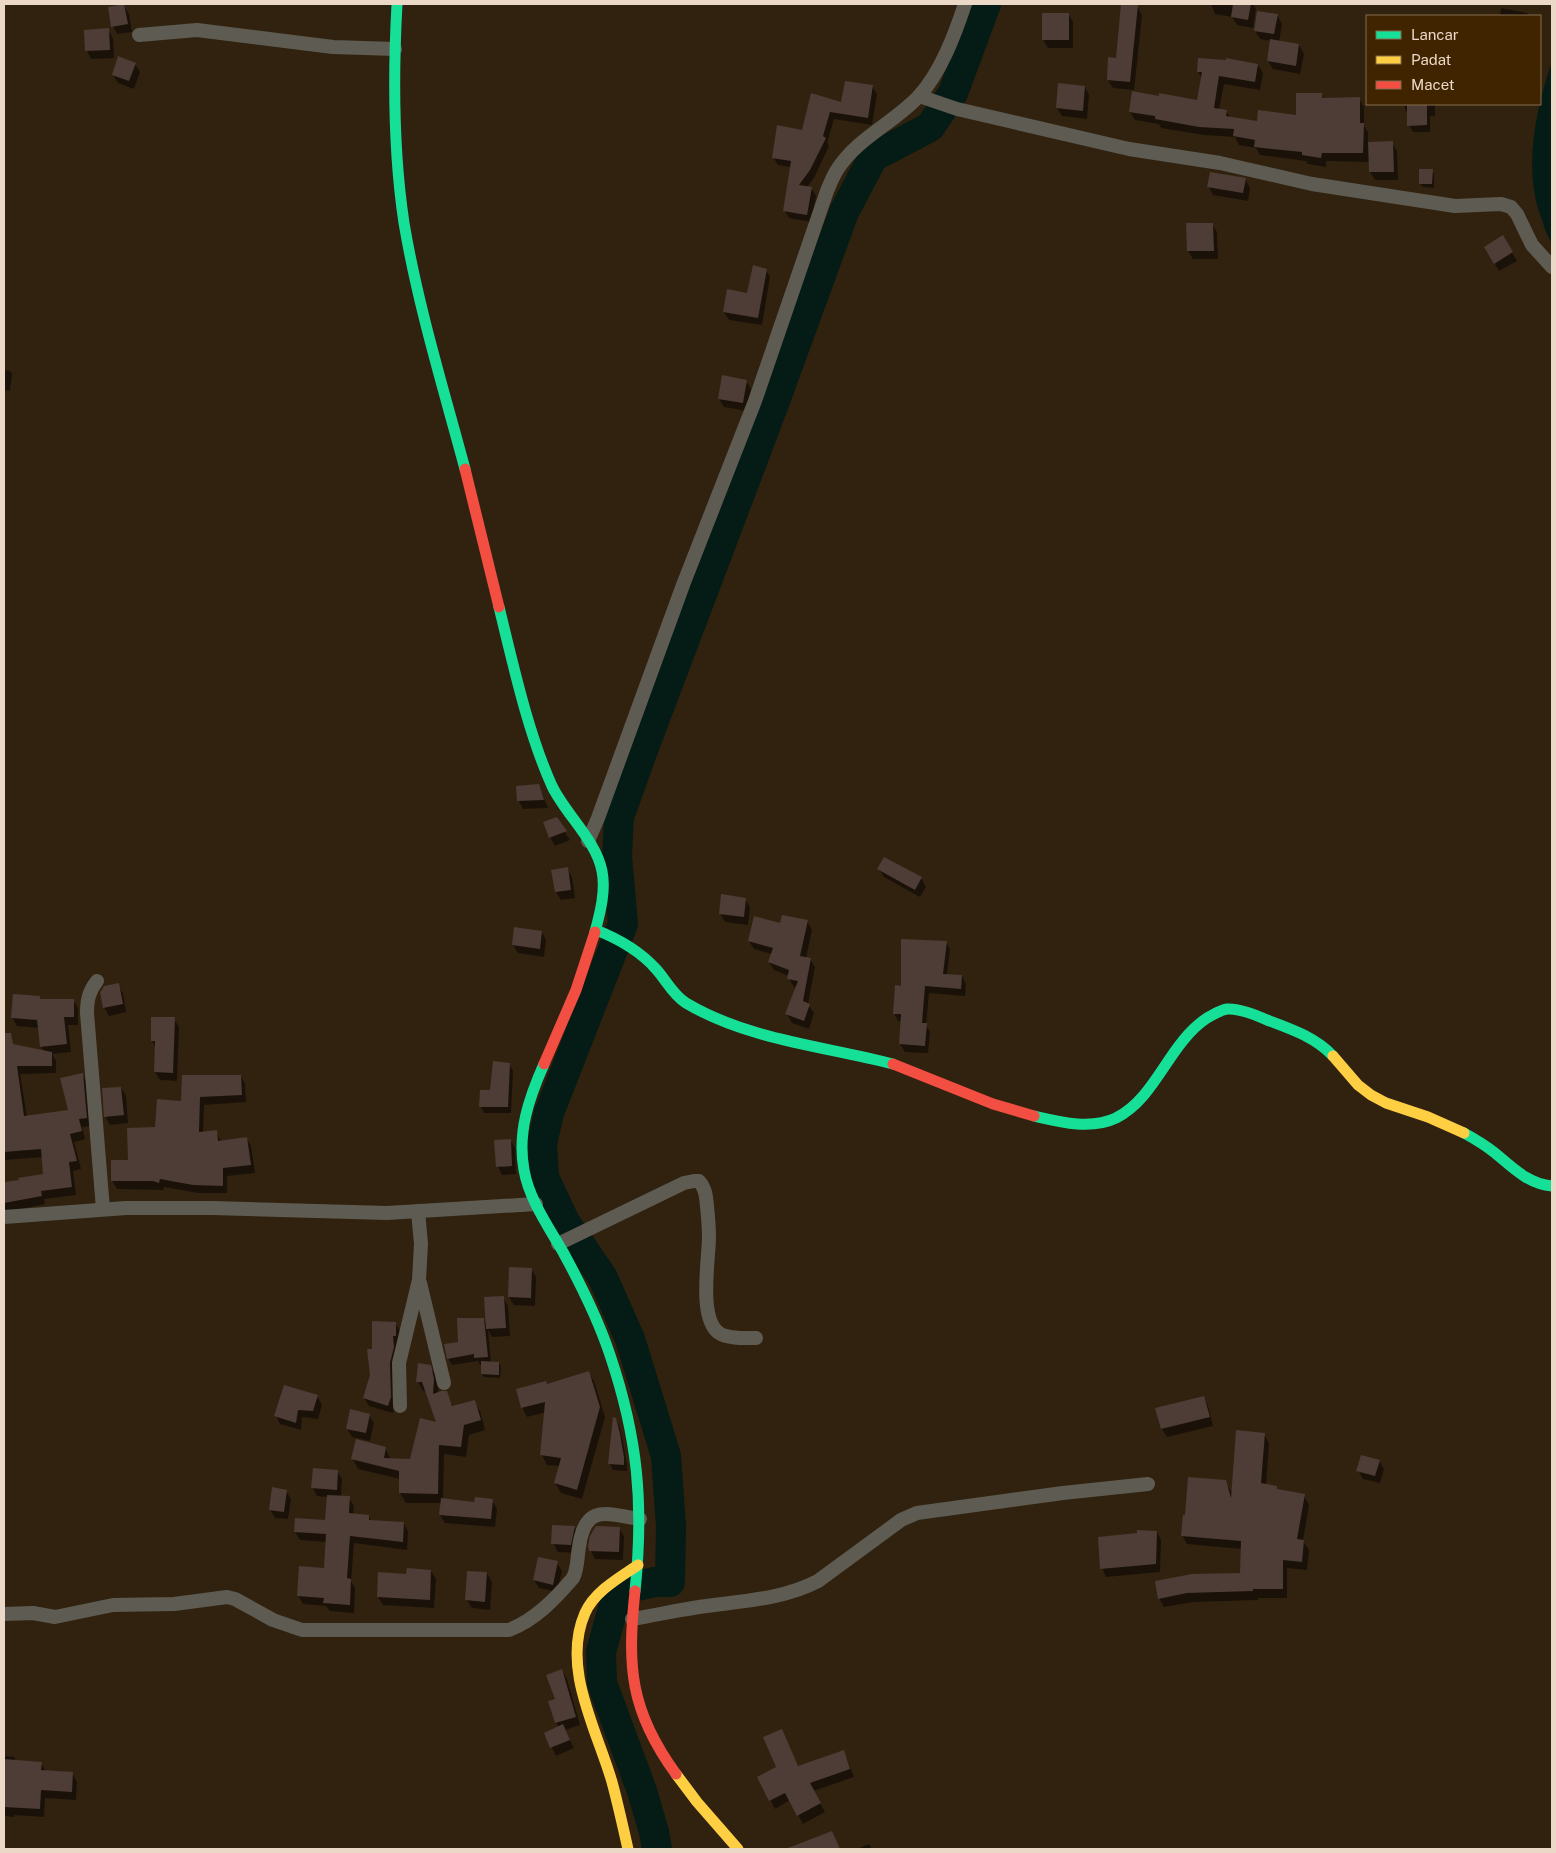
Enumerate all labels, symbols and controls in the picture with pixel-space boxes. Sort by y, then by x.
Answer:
legend [1366,15,1541,105]
text: Lancar [1411,26,1459,43]
text: Padat [1411,51,1452,68]
text: Macet [1411,76,1455,93]

